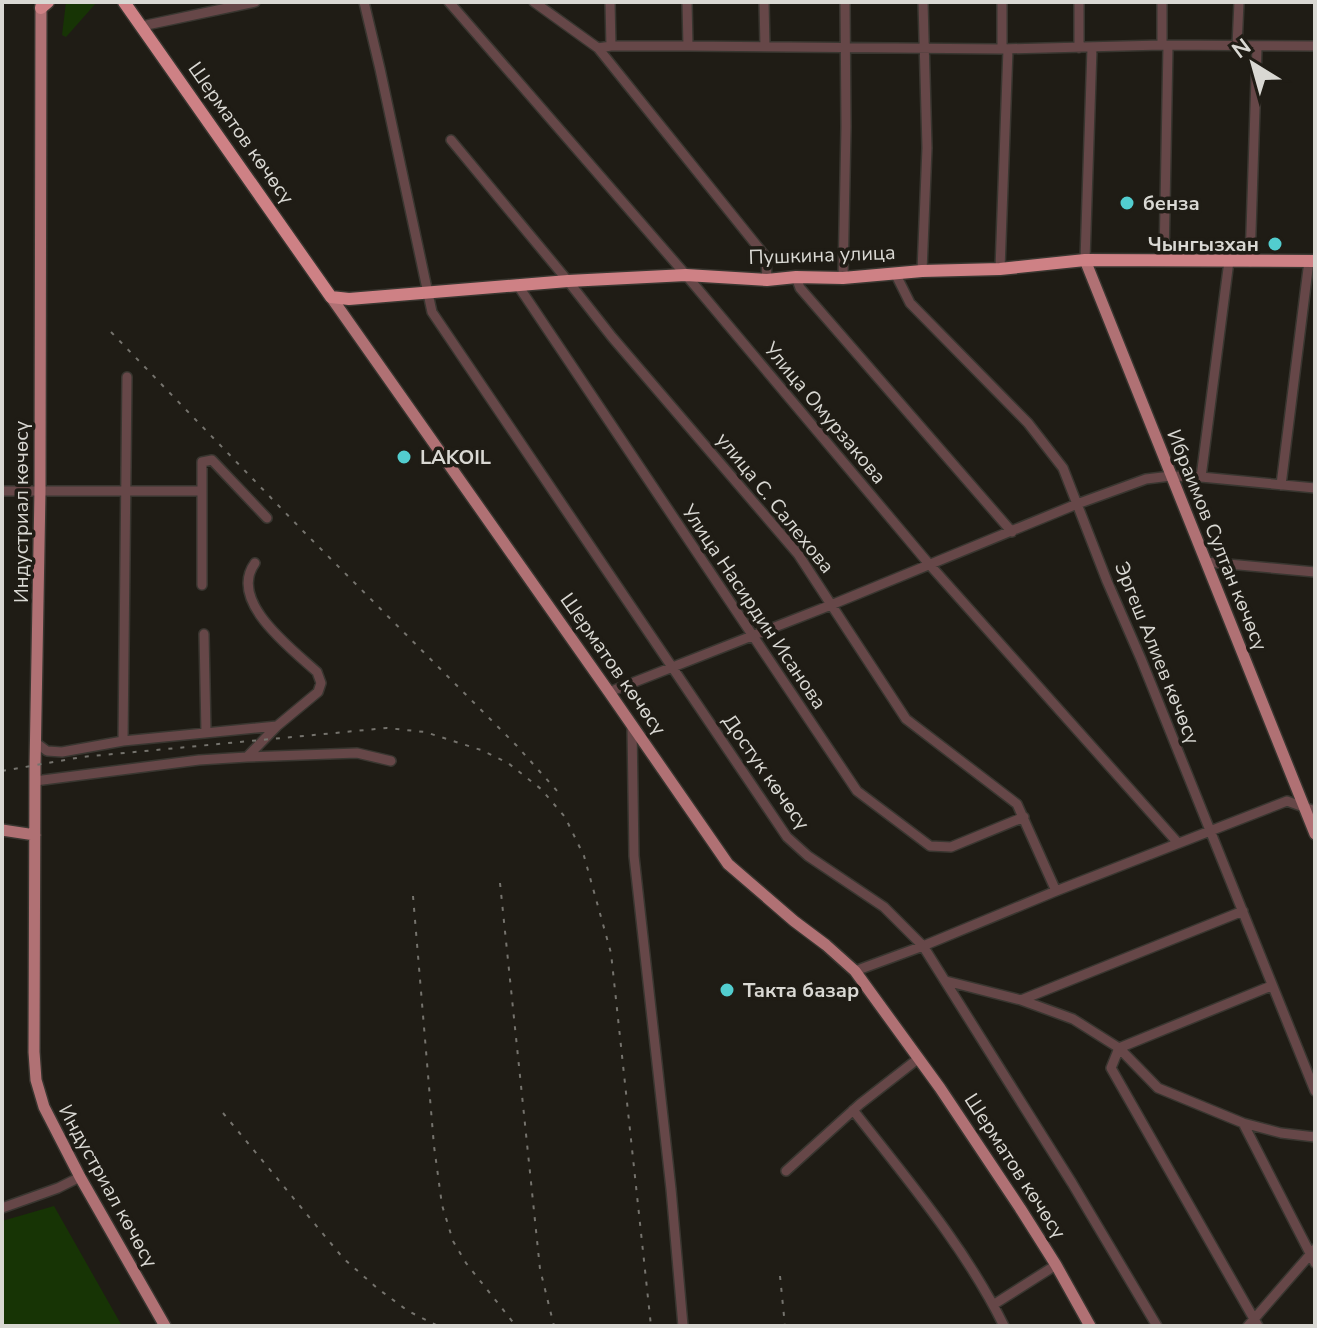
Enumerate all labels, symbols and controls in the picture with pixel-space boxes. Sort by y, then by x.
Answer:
north arrow [1213,24,1293,104]
text: N [1226,32,1257,66]
street label: Шерматов көчөсү [182,56,301,210]
place label: бенза [1143,190,1200,217]
marker: бенза [1118,194,1136,212]
place label: Чынгызхан [1148,231,1259,258]
marker: Чынгызхан [1266,235,1284,253]
street label: Пушкина улица [748,239,896,271]
street label: Улица Омурзакова [757,336,892,490]
street label: Индустриал көчөсү [8,420,35,603]
street label: Ибраимов Султан көчөсү [1160,425,1274,655]
street label: улица С. Салехова [710,427,840,579]
place label: LAKOIL [420,444,491,471]
marker: LAKOIL [395,448,413,466]
street label: Улица Насирдин Исанова [675,499,833,715]
street label: Эргеш Алиев көчөсү [1108,558,1206,749]
street label: Шерматов көчөсү [554,587,673,741]
street label: Достук көчөсү [716,709,816,836]
place label: Такта базар [743,977,859,1004]
marker: Такта базар [718,981,736,999]
street label: Шерматов көчөсү [958,1088,1072,1244]
street label: Индустриал көчөсү [52,1100,164,1273]

